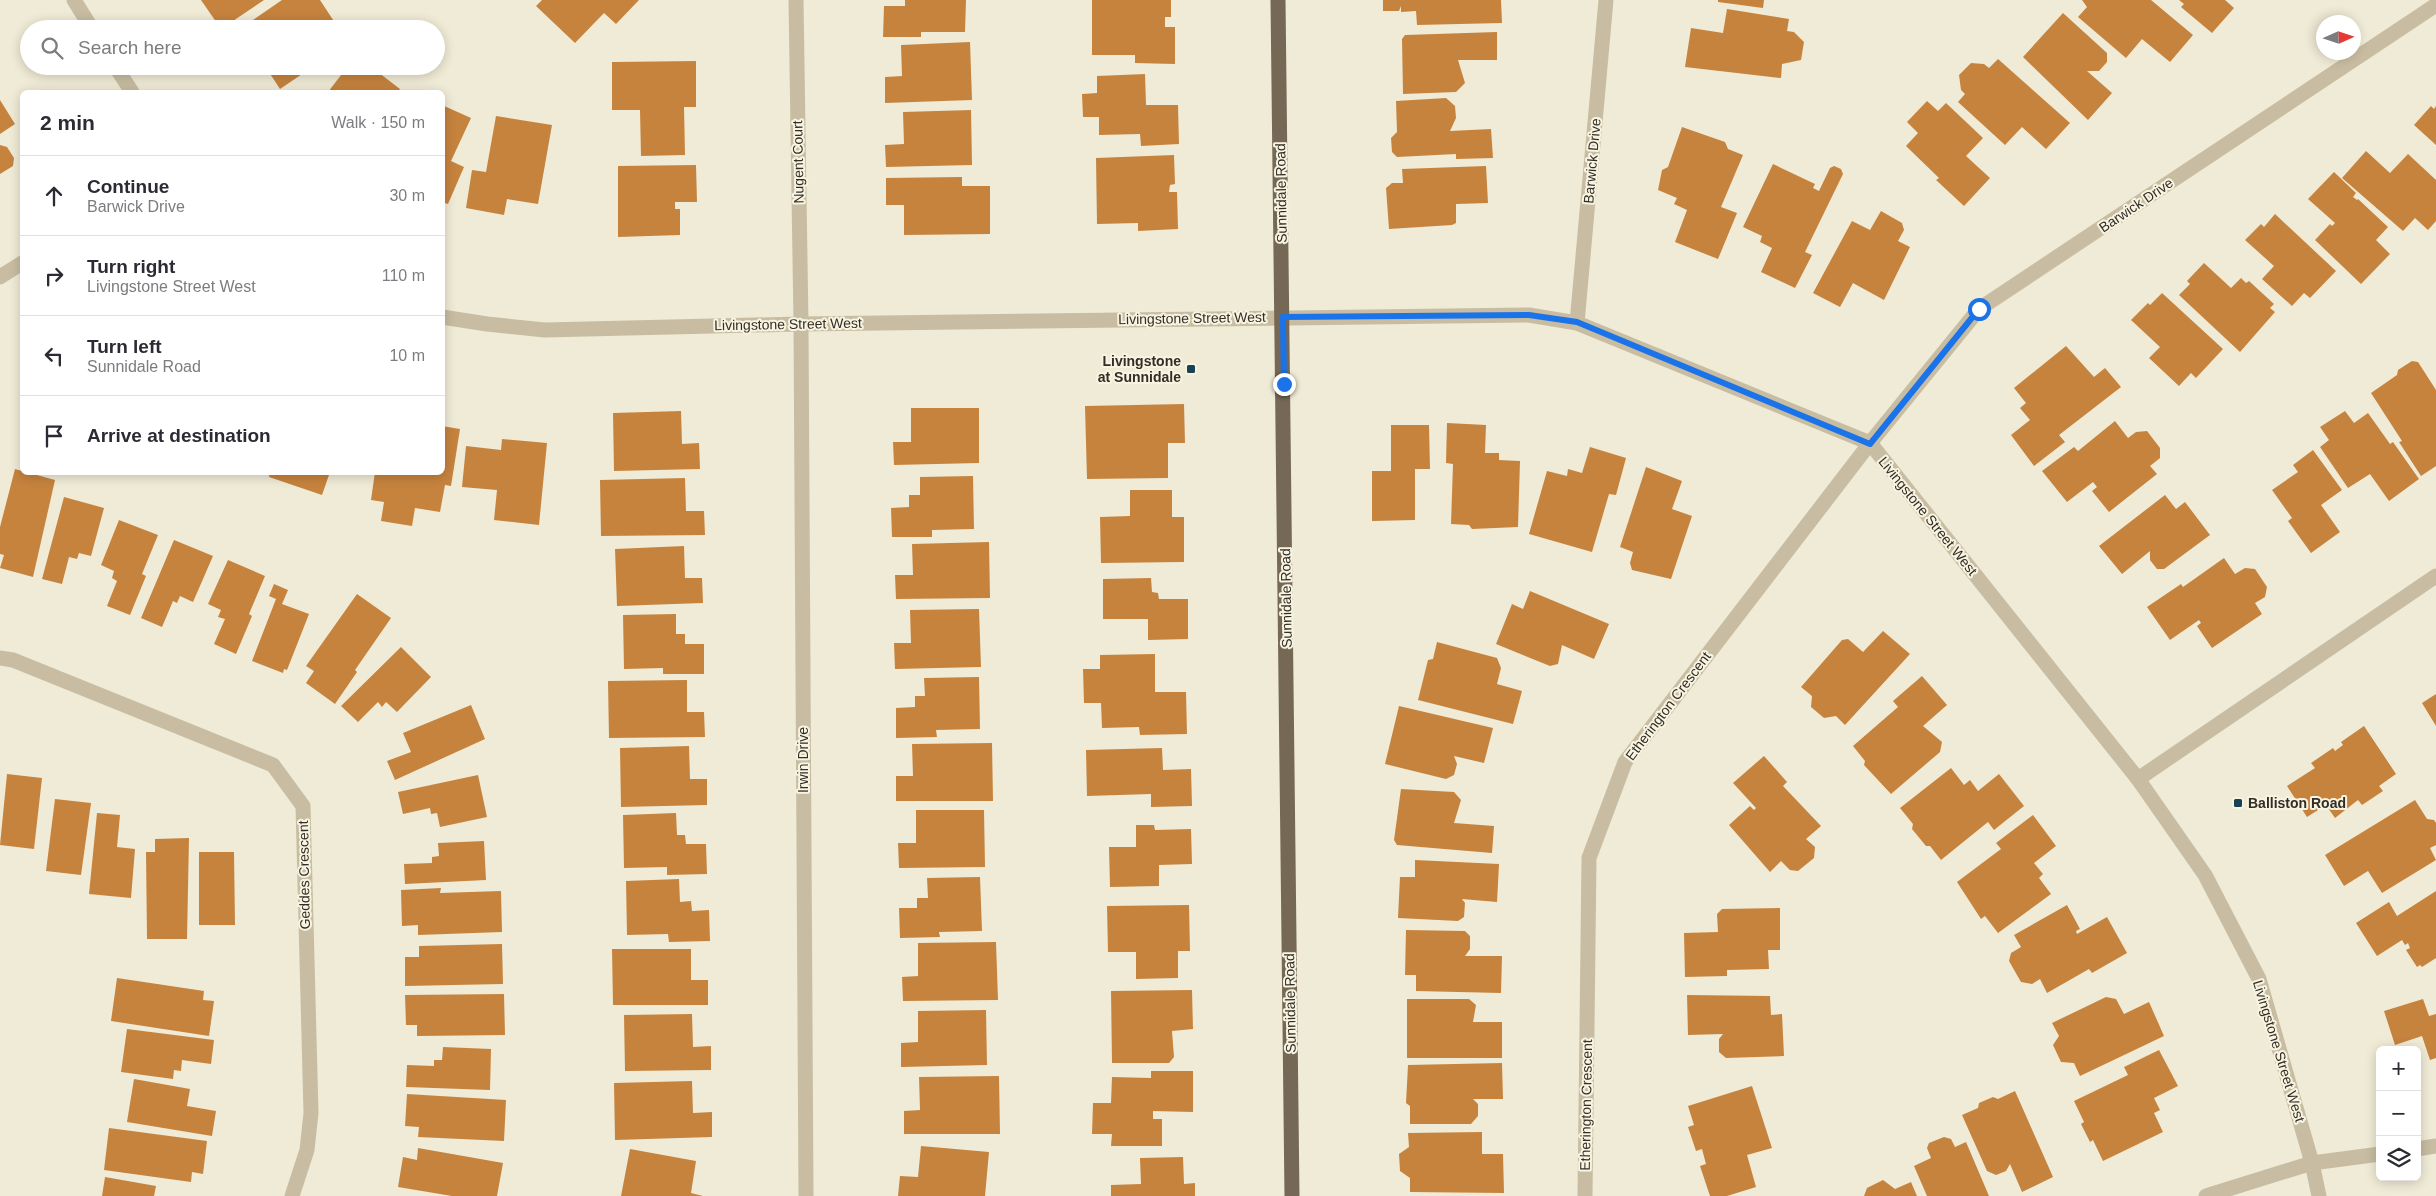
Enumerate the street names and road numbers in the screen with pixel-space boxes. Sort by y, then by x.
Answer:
street label: Barwick Drive [1580,117,1604,204]
street label: Nugent Court [789,120,807,204]
street label: Sunnidale Road [1272,143,1290,243]
street label: Barwick Drive [2096,174,2176,236]
street label: Livingstone Street West [1118,309,1266,327]
street label: Livingstone Street West [714,315,862,333]
street label: Livingstone Street West [1875,454,1981,578]
street label: Sunnidale Road [1277,548,1295,648]
street label: Etherington Crescent [1622,649,1714,763]
street label: Irwin Drive [795,727,811,793]
street label: Geddes Crescent [295,820,313,930]
street label: Sunnidale Road [1281,953,1299,1053]
street label: Livingstone Street West [2250,978,2308,1124]
street label: Etherington Crescent [1577,1039,1595,1171]

